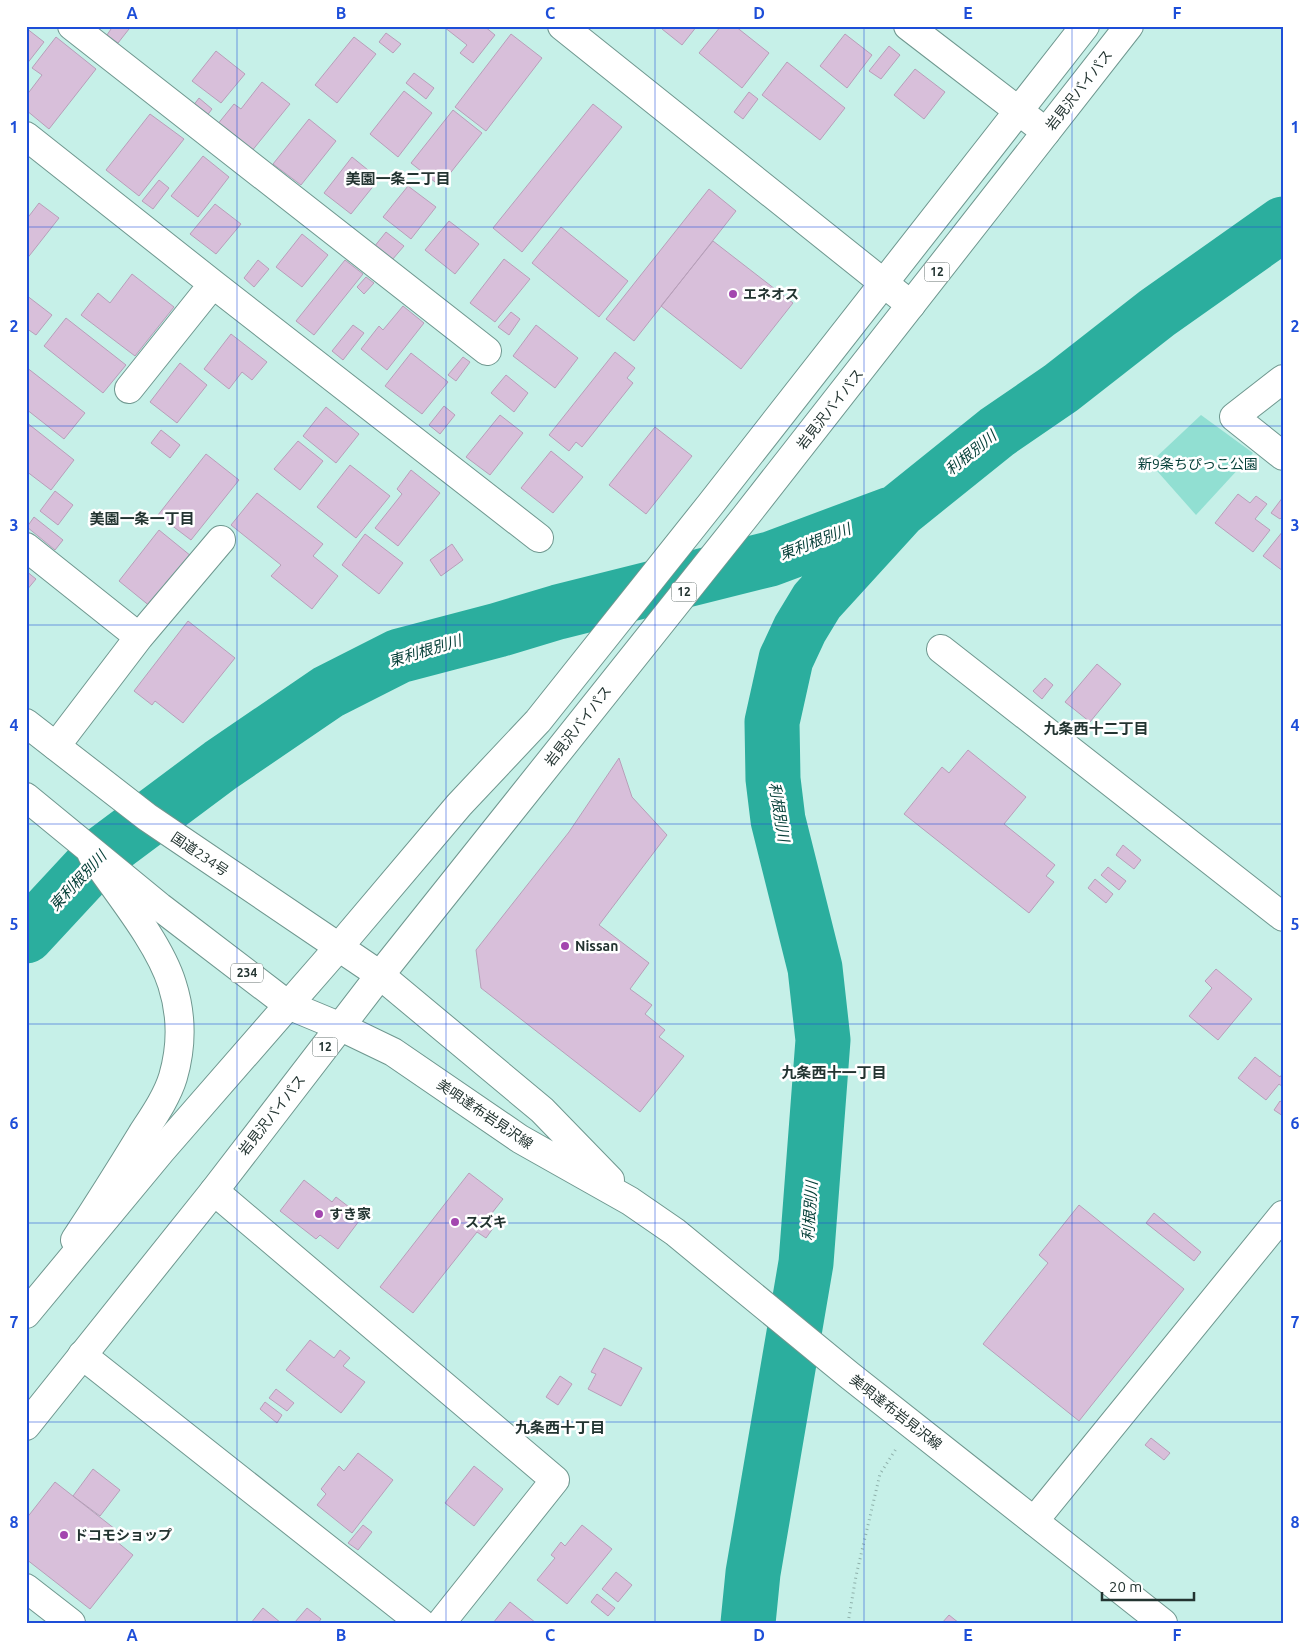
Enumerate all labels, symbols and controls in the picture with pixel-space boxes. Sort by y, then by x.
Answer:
text: A [126,4,138,22]
text: B [336,4,346,22]
text: C [545,4,555,22]
text: D [753,4,765,22]
text: E [963,4,973,22]
text: F [1173,4,1182,22]
street label: 岩見沢バイパス [1043,47,1115,133]
text: 1 [9,118,19,136]
text: 1 [1290,118,1300,136]
district label: 美園一条二丁目 [345,170,451,187]
road number: 12 [924,262,950,282]
place label: エネオス [743,286,799,302]
marker: エネオス [727,288,739,300]
text: 2 [9,317,19,335]
text: 2 [1290,317,1300,335]
street label: 岩見沢バイパス [794,366,866,452]
water label: 利根別川 [942,426,1001,478]
park label: 新9条ちぴっこ公園 [1138,456,1258,472]
district label: 美園一条一丁目 [89,510,195,527]
text: 3 [9,516,19,534]
text: 3 [1290,516,1300,534]
water label: 東利根別川 [777,519,855,563]
road number: 12 [672,582,696,602]
water label: 東利根別川 [386,631,465,670]
street label: 岩見沢バイパス [542,683,614,769]
text: 4 [9,716,19,734]
text: 4 [1290,716,1300,734]
district label: 九条西十二丁目 [1043,720,1149,737]
water label: 利根別川 [766,781,793,845]
street label: 国道234号 [168,829,232,879]
water label: 東利根別川 [46,846,111,914]
text: 5 [9,915,19,933]
text: 5 [1290,915,1300,933]
place label: Nissan [575,938,618,954]
marker: Nissan [559,940,571,952]
road number: 234 [231,964,263,982]
road number: 12 [312,1038,338,1056]
district label: 九条西十一丁目 [781,1064,887,1081]
street label: 岩見沢バイパス [236,1072,308,1158]
street label: 美唄達布岩見沢線 [434,1076,536,1152]
text: 6 [9,1114,19,1132]
text: 6 [1290,1114,1300,1132]
water label: 利根別川 [799,1178,820,1241]
place label: すき家 [329,1206,371,1222]
marker: すき家 [313,1208,325,1220]
place label: スズキ [465,1214,507,1230]
marker: スズキ [449,1216,461,1228]
text: 7 [9,1313,19,1331]
text: 7 [1290,1313,1300,1331]
street label: 美唄達布岩見沢線 [847,1371,945,1453]
district label: 九条西十丁目 [515,1419,605,1436]
text: 8 [9,1513,19,1531]
text: 8 [1290,1513,1300,1531]
place label: ドコモショップ [74,1527,172,1543]
marker: ドコモショップ [58,1529,70,1541]
scale bar [1102,1569,1194,1601]
text: 20 m [1109,1578,1142,1595]
text: A [126,1626,138,1644]
text: B [336,1626,346,1644]
text: C [545,1626,555,1644]
text: D [753,1626,765,1644]
text: E [963,1626,973,1644]
text: F [1173,1626,1182,1644]

